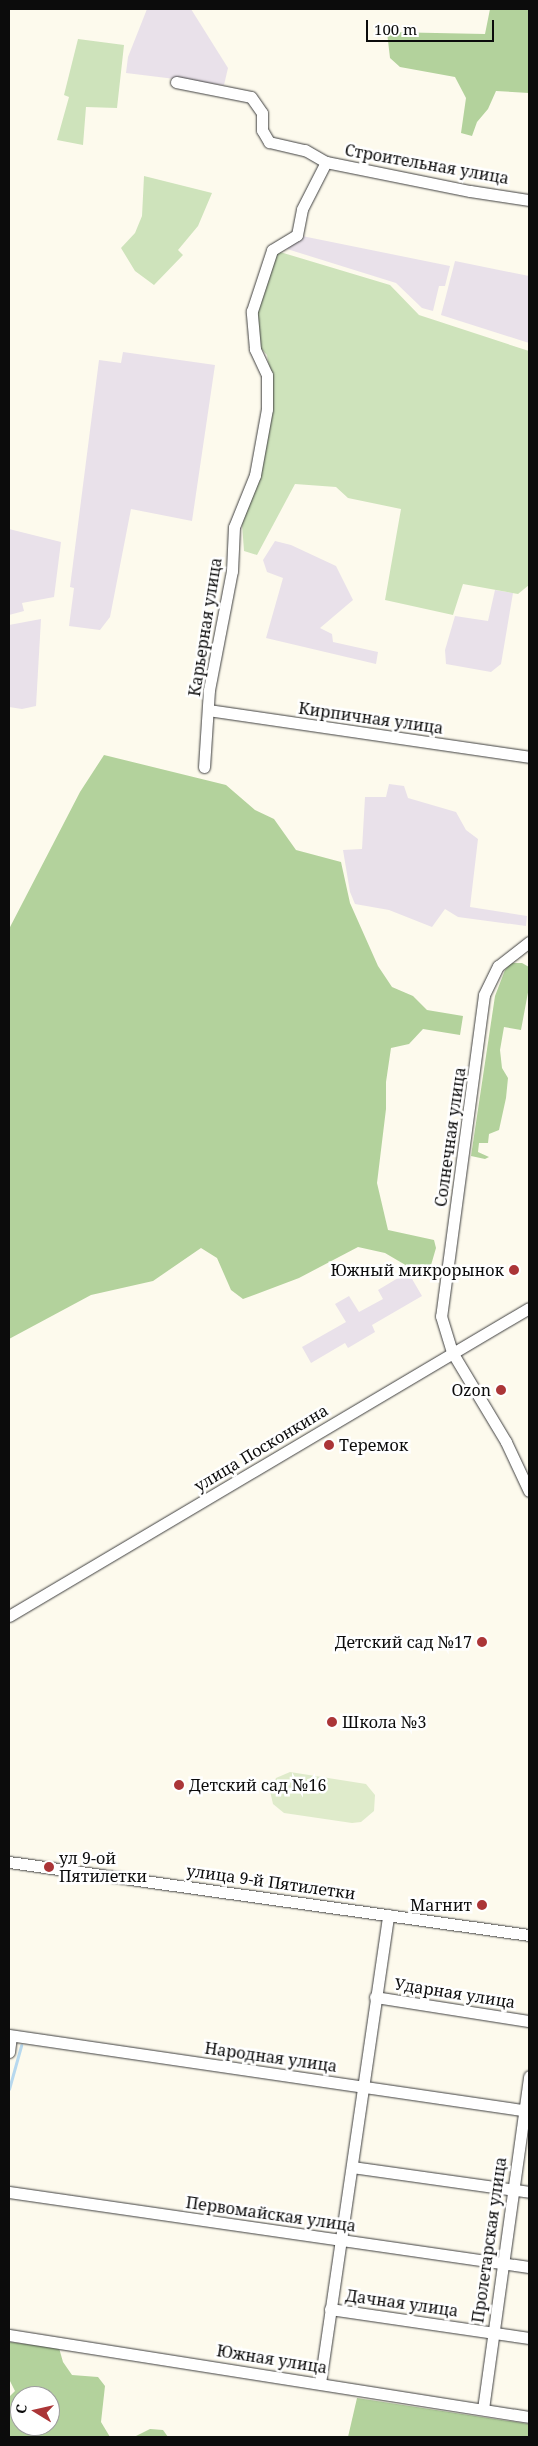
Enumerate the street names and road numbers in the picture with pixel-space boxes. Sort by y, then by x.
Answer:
street label: Строительная улица [343,140,511,188]
street label: Карьерная улица [185,556,225,698]
street label: Кирпичная улица [297,698,445,738]
street label: Солнечная улица [431,1066,469,1208]
street label: улица Посконкина [191,1400,331,1496]
street label: улица 9-й Пятилетки [185,1861,357,1903]
street label: Ударная улица [393,1974,517,2012]
street label: Народная улица [203,2038,339,2076]
street label: Пролетарская улица [468,2156,510,2324]
street label: Первомайская улица [185,2193,357,2235]
street label: Дачная улица [344,2286,460,2320]
street label: Южная улица [215,2341,329,2377]

